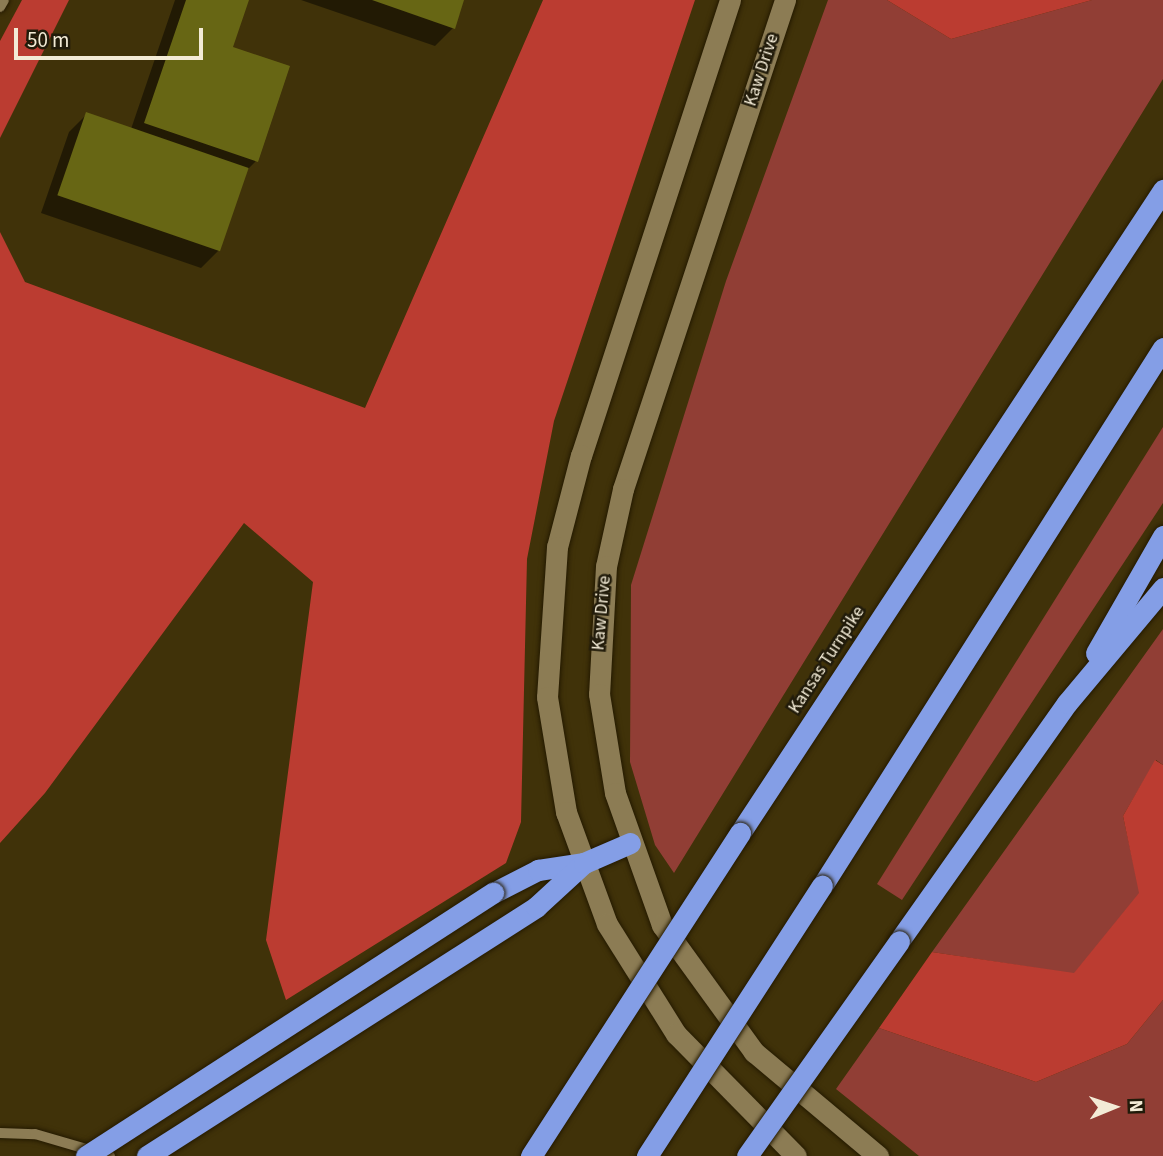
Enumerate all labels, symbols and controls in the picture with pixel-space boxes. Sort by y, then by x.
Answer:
scale bar [18,14,206,58]
text: 50 m [27,25,69,55]
street label: Kaw Drive [740,31,784,109]
street label: Kaw Drive [588,575,616,651]
street label: Kansas Turnpike [784,602,870,718]
north arrow [1079,1072,1149,1142]
text: N [1122,1099,1149,1113]

